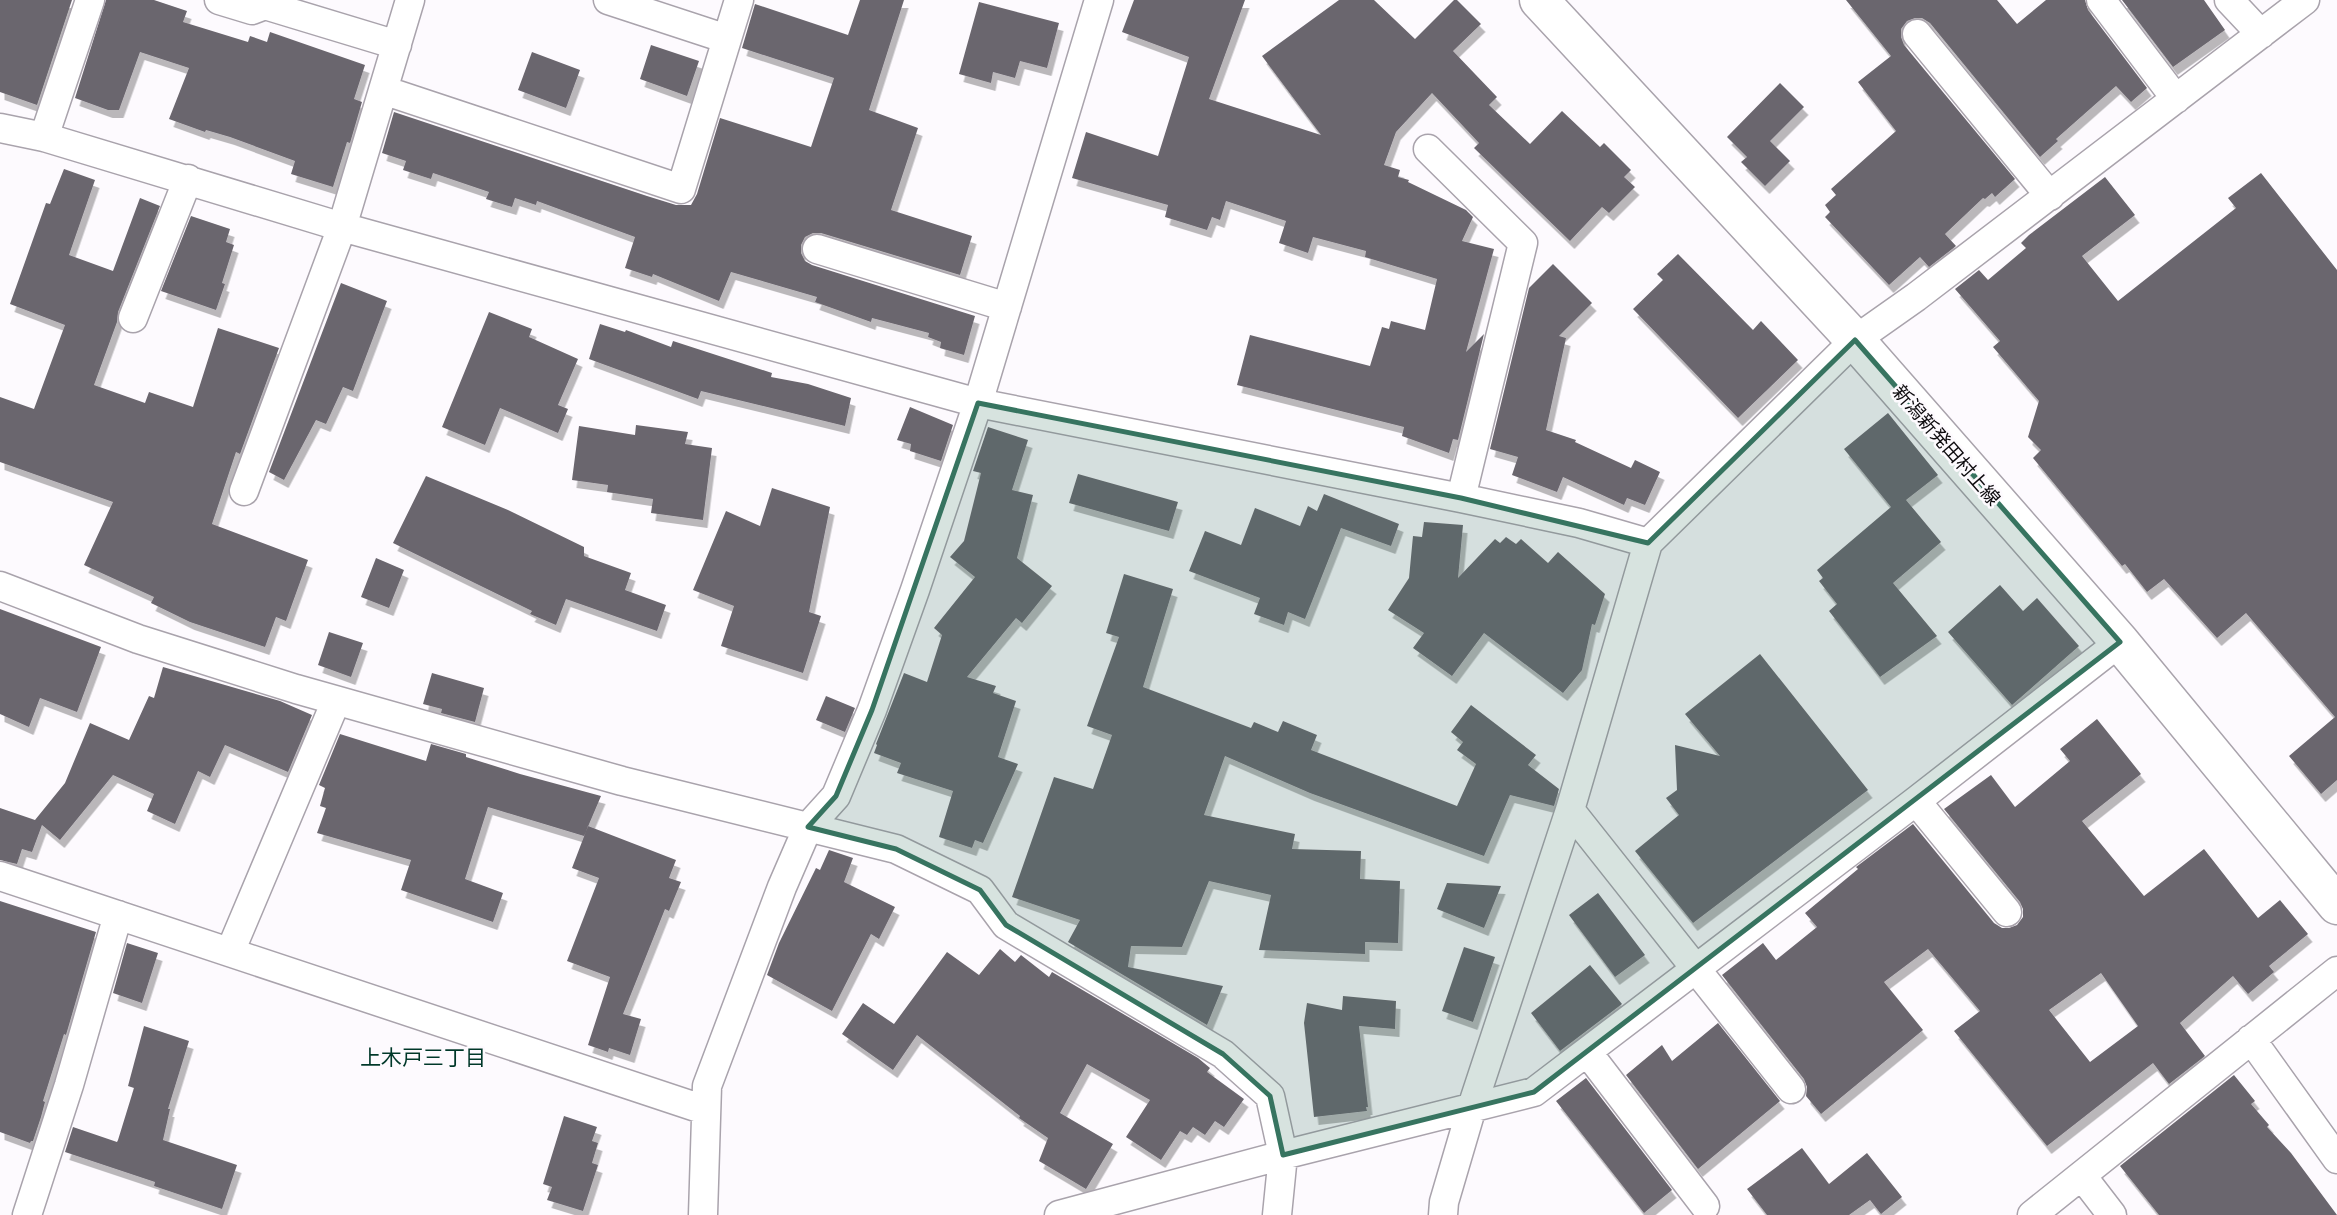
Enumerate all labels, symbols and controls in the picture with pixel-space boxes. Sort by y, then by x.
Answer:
street label: 新潟新発田村上線 [1888,380,2006,510]
district label: 上木戸三丁目 [360,1044,486,1071]

